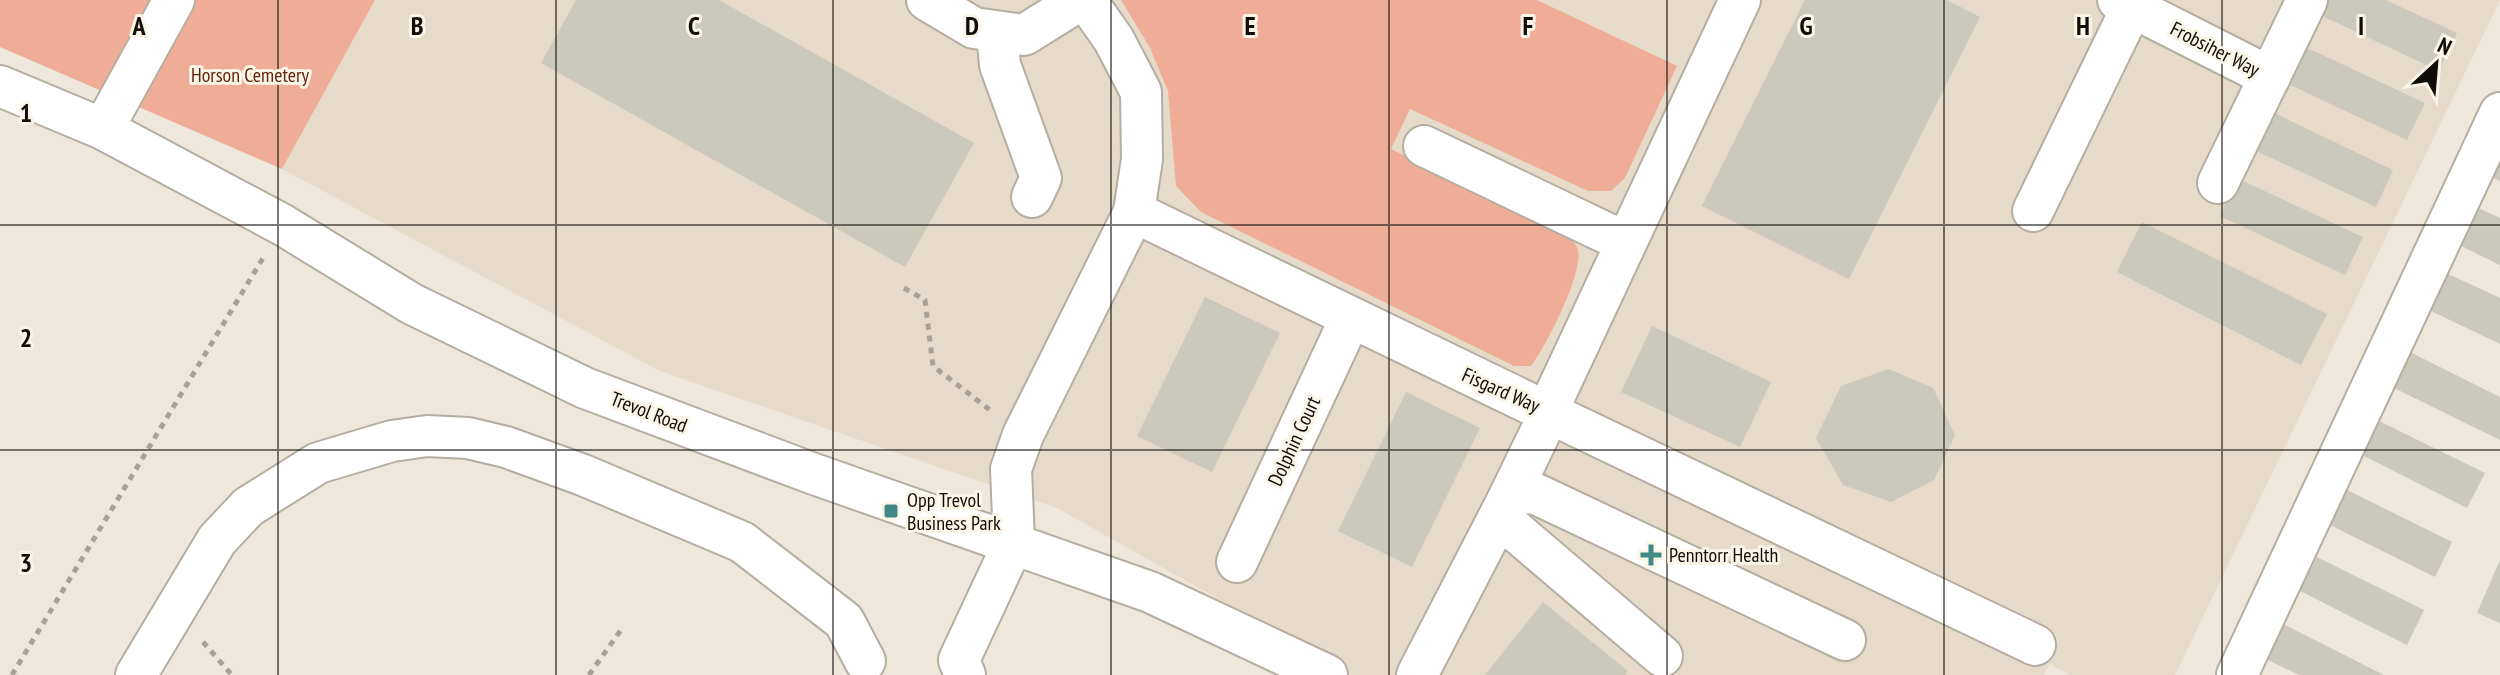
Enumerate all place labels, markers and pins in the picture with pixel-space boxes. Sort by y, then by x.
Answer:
place label: Opp Trevol Business Park [907,487,1001,536]
marker: Opp Trevol Business Park [882,502,900,520]
place label: Penntorr Health [1669,542,1778,568]
marker: Penntorr Health [1640,544,1662,566]

